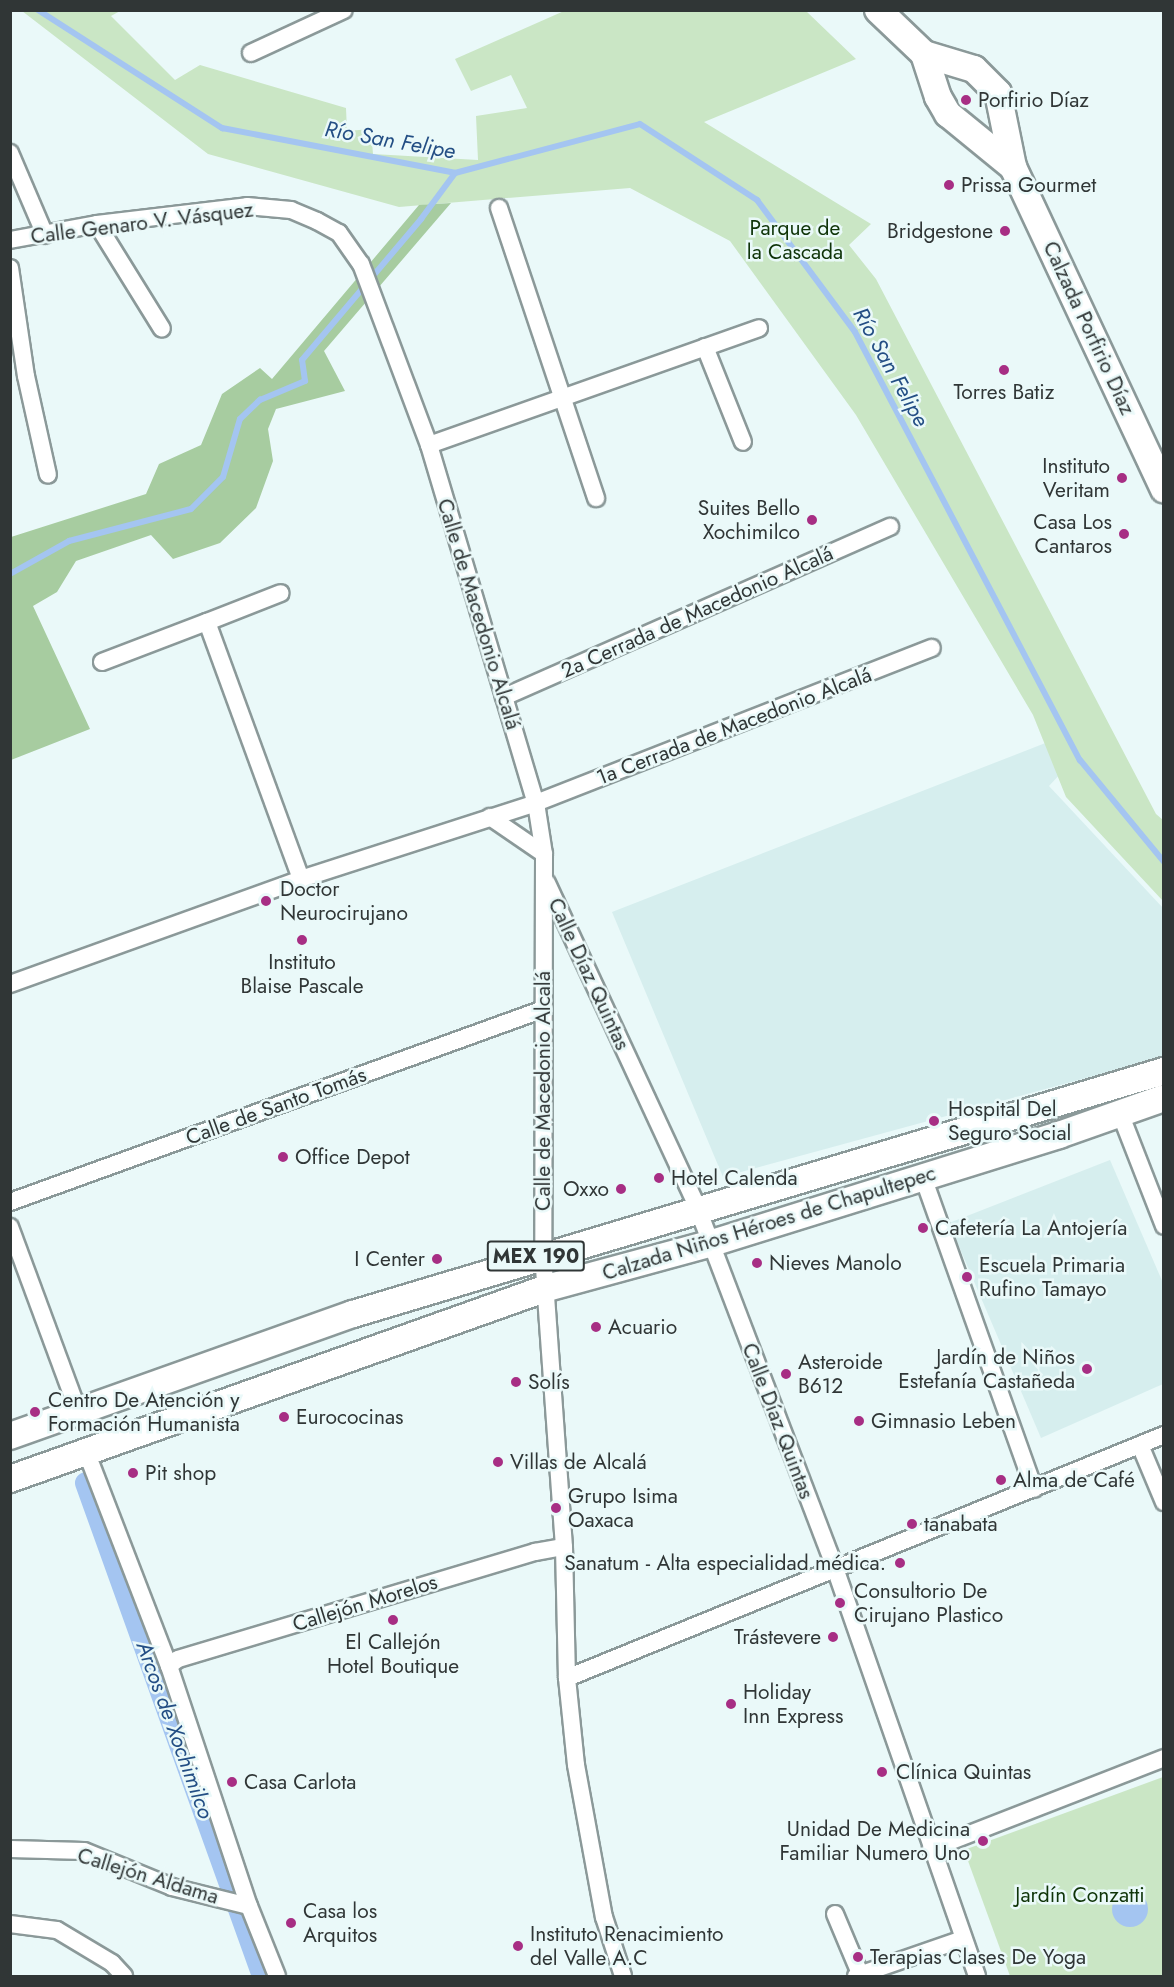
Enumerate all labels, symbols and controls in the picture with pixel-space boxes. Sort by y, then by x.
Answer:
place label: Porfirio Díaz [978,87,1089,113]
marker: Porfirio Díaz [959,93,973,107]
water label: Río San Felipe [323,116,457,164]
place label: Prissa Gourmet [961,172,1096,198]
marker: Prissa Gourmet [942,178,956,192]
street label: Calle Genaro V. Vásquez [29,197,255,249]
park label: Parque de la Cascada [747,215,843,265]
place label: Bridgestone [887,218,993,244]
marker: Bridgestone [998,224,1012,238]
street label: Calzada Porfirio Díaz [1038,237,1140,419]
water label: Río San Felipe [847,303,935,431]
marker: Torres Batiz [997,363,1011,377]
place label: Torres Batiz [954,379,1054,405]
place label: Instituto Veritam [1042,453,1110,503]
marker: Instituto Veritam [1115,471,1129,485]
place label: Suites Bello Xochimilco [698,495,800,545]
street label: Calle de Macedonio Alcalá [432,496,526,732]
place label: Casa Los Cantaros [1033,509,1112,559]
marker: Suites Bello Xochimilco [805,513,819,527]
marker: Casa Los Cantaros [1117,527,1131,541]
street label: 2a Cerrada de Macedonio Alcalá [557,540,837,684]
street label: 1a Cerrada de Macedonio Alcalá [593,662,875,790]
place label: Doctor Neurocirujano [280,876,408,926]
marker: Doctor Neurocirujano [257,892,275,910]
street label: Calle Díaz Quintas [543,894,635,1054]
marker: Instituto Blaise Pascale [295,933,309,947]
place label: Instituto Blaise Pascale [241,949,363,999]
street label: Calle de Macedonio Alcalá [530,971,556,1211]
street label: Calle de Santo Tomás [182,1062,370,1150]
place label: Hospital Del Seguro Social [948,1096,1071,1146]
marker: Hospital Del Seguro Social [925,1112,943,1130]
place label: Office Depot [295,1144,410,1170]
marker: Office Depot [276,1150,290,1164]
street label: Calzada Niños Héroes de Chapultepec [599,1160,939,1286]
place label: Hotel Calenda [671,1165,798,1191]
marker: Hotel Calenda [652,1171,666,1185]
place label: Oxxo [563,1176,609,1202]
marker: Oxxo [614,1182,628,1196]
place label: Cafetería La Antojería [935,1215,1127,1241]
marker: Cafetería La Antojería [916,1221,930,1235]
road number: MEX 190 [486,1239,586,1273]
place label: I Center [354,1246,425,1272]
place label: Nieves Manolo [769,1250,902,1276]
marker: I Center [430,1252,444,1266]
place label: Escuela Primaria Rufino Tamayo [979,1252,1125,1302]
marker: Nieves Manolo [750,1256,764,1270]
marker: Escuela Primaria Rufino Tamayo [960,1270,974,1284]
place label: Acuario [608,1314,677,1340]
marker: Acuario [589,1320,603,1334]
street label: Calle Díaz Quintas [737,1340,819,1502]
place label: Jardín de Niños Estefanía Castañeda [898,1344,1075,1394]
place label: Asteroide B612 [798,1349,883,1399]
marker: Jardín de Niños Estefanía Castañeda [1080,1362,1094,1376]
marker: Asteroide B612 [779,1367,793,1381]
place label: Solís [528,1369,570,1395]
marker: Solís [509,1375,523,1389]
place label: Centro De Atención y Formación Humanista [48,1387,240,1437]
marker: Centro De Atención y Formación Humanista [26,1403,44,1421]
place label: Eurococinas [296,1404,404,1430]
place label: Gimnasio Leben [871,1408,1016,1434]
marker: Eurococinas [277,1410,291,1424]
marker: Gimnasio Leben [852,1414,866,1428]
place label: Villas de Alcalá [510,1449,647,1475]
marker: Villas de Alcalá [491,1455,505,1469]
place label: Pit shop [145,1460,216,1486]
marker: Pit shop [126,1466,140,1480]
place label: Alma de Café [1013,1467,1135,1493]
marker: Alma de Café [994,1473,1008,1487]
place label: Grupo Isima Oaxaca [568,1483,678,1533]
marker: Grupo Isima Oaxaca [549,1501,563,1515]
place label: tanabata [924,1511,997,1537]
marker: tanabata [905,1517,919,1531]
place label: Sanatum - Alta especialidad médica. [564,1550,886,1576]
marker: Sanatum - Alta especialidad médica. [891,1554,909,1572]
street label: Callejón Morelos [290,1569,440,1637]
place label: Consultorio De Cirujano Plastico [854,1578,1003,1628]
marker: Consultorio De Cirujano Plastico [831,1594,849,1612]
marker: El Callejón Hotel Boutique [386,1613,400,1627]
place label: Trástevere [734,1624,821,1650]
place label: El Callejón Hotel Boutique [327,1629,459,1679]
marker: Trástevere [826,1630,840,1644]
water label: Arcos de Xochimilco [131,1638,219,1822]
place label: Holiday Inn Express [743,1679,843,1729]
marker: Holiday Inn Express [724,1697,738,1711]
place label: Clínica Quintas [896,1759,1031,1785]
marker: Clínica Quintas [873,1763,891,1781]
place label: Casa Carlota [244,1769,356,1795]
marker: Casa Carlota [225,1775,239,1789]
place label: Unidad De Medicina Familiar Numero Uno [780,1816,970,1866]
marker: Unidad De Medicina Familiar Numero Uno [974,1832,992,1850]
street label: Callejón Aldama [74,1843,222,1909]
park label: Jardín Conzatti [1015,1882,1145,1908]
place label: Casa los Arquitos [303,1898,377,1948]
marker: Casa los Arquitos [284,1916,298,1930]
place label: Instituto Renacimiento del Valle A.C [530,1921,723,1971]
marker: Instituto Renacimiento del Valle A.C [511,1939,525,1953]
place label: Terapias Clases De Yoga [870,1944,1086,1970]
marker: Terapias Clases De Yoga [851,1950,865,1964]

